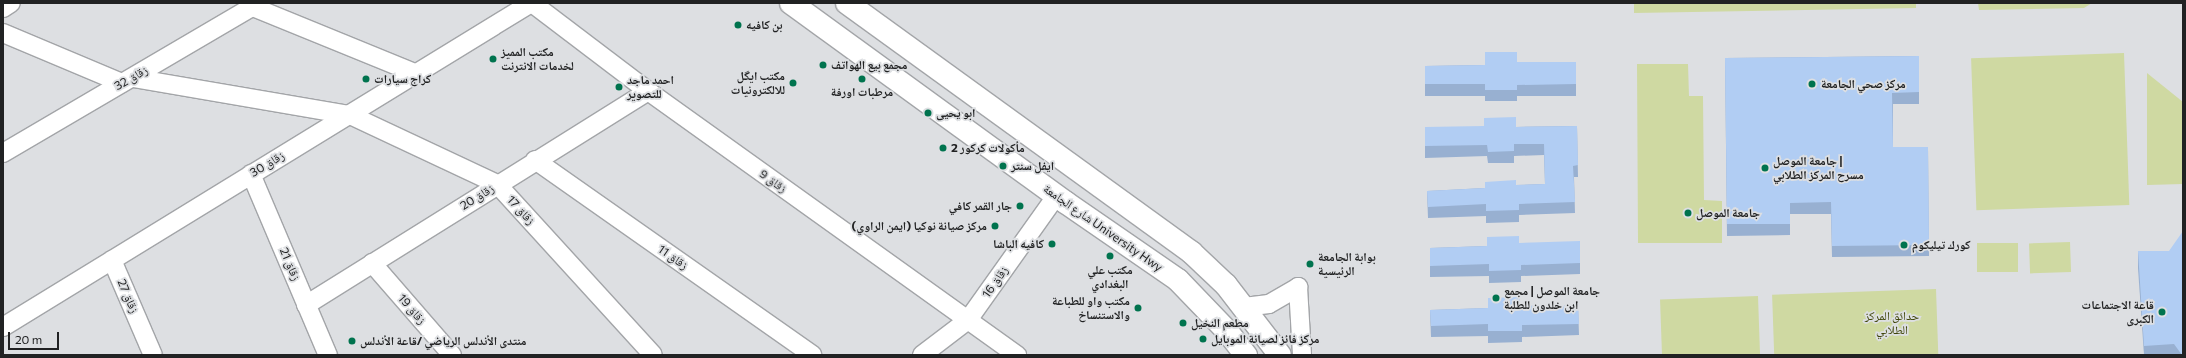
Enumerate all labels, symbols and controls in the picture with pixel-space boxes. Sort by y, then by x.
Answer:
place label: بن كافيه [746,18,783,32]
marker: بن كافيه [733,20,743,30]
place label: مكتب المميز لخدمات الانترنت [501,45,574,73]
marker: مكتب المميز لخدمات الانترنت [488,54,498,64]
place label: مجمع بيع الهواتف [831,58,907,72]
marker: مجمع بيع الهواتف [818,60,828,70]
street label: زقاق 32 [112,63,150,93]
place label: مكتب ايگل للالكترونيات [731,69,785,97]
place label: كراج سيارات [374,72,431,86]
place label: احمد ماجد للتصوير [627,73,674,101]
marker: كراج سيارات [361,74,371,84]
marker: مرطبات اورفة [857,74,867,84]
place label: مركز صحي الجامعة [1821,77,1906,91]
marker: مكتب ايگل للالكترونيات [788,78,798,88]
marker: مركز صحي الجامعة [1806,78,1818,90]
marker: احمد ماجد للتصوير [614,82,624,92]
place label: مرطبات اورفة [831,85,893,99]
place label: ابو يحيى [936,106,975,120]
marker: ابو يحيى [923,108,933,118]
place label: مأكولات كركور 2 [951,141,1025,155]
marker: مأكولات كركور 2 [938,143,948,153]
street label: زقاق 30 [247,148,287,180]
place label: جامعة الموصل | مسرح المركز الطلابي [1773,154,1864,182]
place label: ايفل سنتر [1011,159,1054,173]
marker: ايفل سنتر [998,161,1008,171]
marker: جامعة الموصل | مسرح المركز الطلابي [1760,163,1770,173]
street label: زقاق 9 [757,166,789,196]
street label: زقاق 20 [457,181,497,213]
street label: شارع الجامعة University Hwy [1041,181,1165,275]
street label: زقاق 17 [504,193,538,227]
place label: جار القمر كافي [949,199,1012,213]
marker: جار القمر كافي [1015,201,1025,211]
place label: جامعة الموصل [1696,206,1760,220]
marker: جامعة الموصل [1683,208,1693,218]
place label: مركز صيانة نوكيا (ايمن الراوي) [852,219,987,233]
marker: مركز صيانة نوكيا (ايمن الراوي) [990,221,1000,231]
place label: كافيه الباشا [993,237,1044,251]
place label: كورك تيليكوم [1912,238,1971,252]
marker: كافيه الباشا [1047,239,1057,249]
marker: كورك تيليكوم [1899,240,1909,250]
street label: زقاق 11 [655,242,691,272]
street label: زقاق 21 [277,245,303,283]
place label: بوابة الجامعة الرئيسية [1318,250,1376,278]
marker: مكتب علي البغدادي [1105,251,1115,261]
marker: بوابة الجامعة الرئيسية [1305,259,1315,269]
street label: زقاق 16 [979,263,1011,301]
place label: مكتب علي البغدادي [1087,263,1133,291]
street label: زقاق 27 [114,277,142,315]
place label: جامعة الموصل | مجمع ابن خلدون للطلبة [1504,284,1600,312]
street label: زقاق 19 [395,291,429,327]
marker: جامعة الموصل | مجمع ابن خلدون للطلبة [1491,293,1501,303]
place label: مكتب واو للطباعة والاستنساخ [1052,294,1130,322]
place label: قاعة الاجتماعات الكبرى [2082,298,2154,326]
marker: مكتب واو للطباعة والاستنساخ [1133,303,1143,313]
marker: قاعة الاجتماعات الكبرى [2157,307,2167,317]
park label: حدائق المركز الطلابي [1865,309,1919,337]
place label: مطعم النخيل [1191,316,1249,330]
marker: مطعم النخيل [1178,318,1188,328]
scale bar [10,324,61,350]
text: 20 m [15,332,42,346]
place label: مركز فائز لصيانة الموبايل [1211,332,1319,346]
place label: منتدى الأندلس الرياضي /قاعة الأندلس [360,334,526,348]
marker: مركز فائز لصيانة الموبايل [1198,334,1208,344]
marker: منتدى الأندلس الرياضي /قاعة الأندلس [347,336,357,346]

